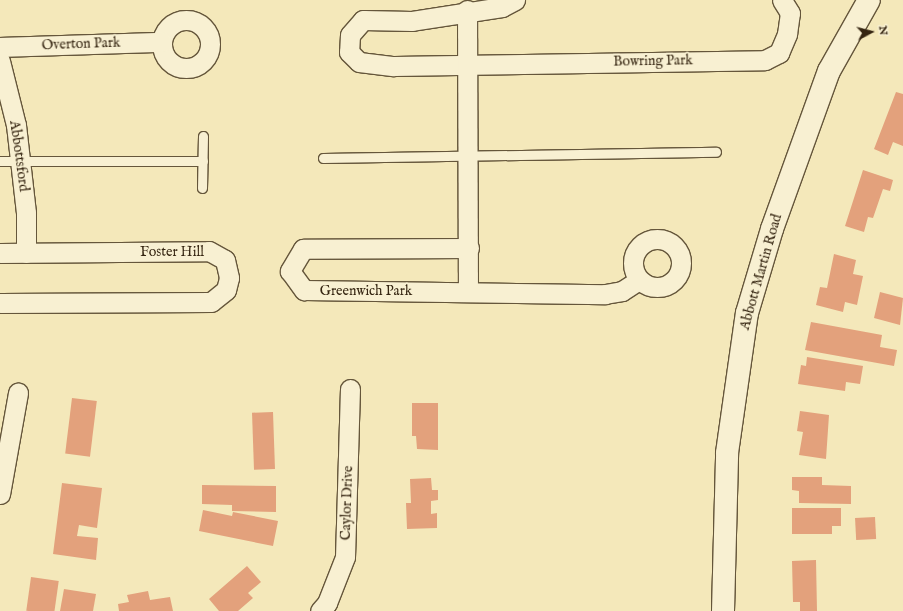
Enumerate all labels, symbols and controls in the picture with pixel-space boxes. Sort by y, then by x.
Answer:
north arrow [851,12,891,52]
text: N [875,25,890,36]
street label: Overton Park [41,34,121,54]
street label: Bowring Park [613,52,693,70]
street label: Abbottsford [6,119,32,193]
street label: Abbott Martin Road [736,212,786,332]
street label: Foster Hill [140,244,204,260]
street label: Greenwich Park [320,283,412,299]
street label: Caylor Drive [337,465,357,541]

